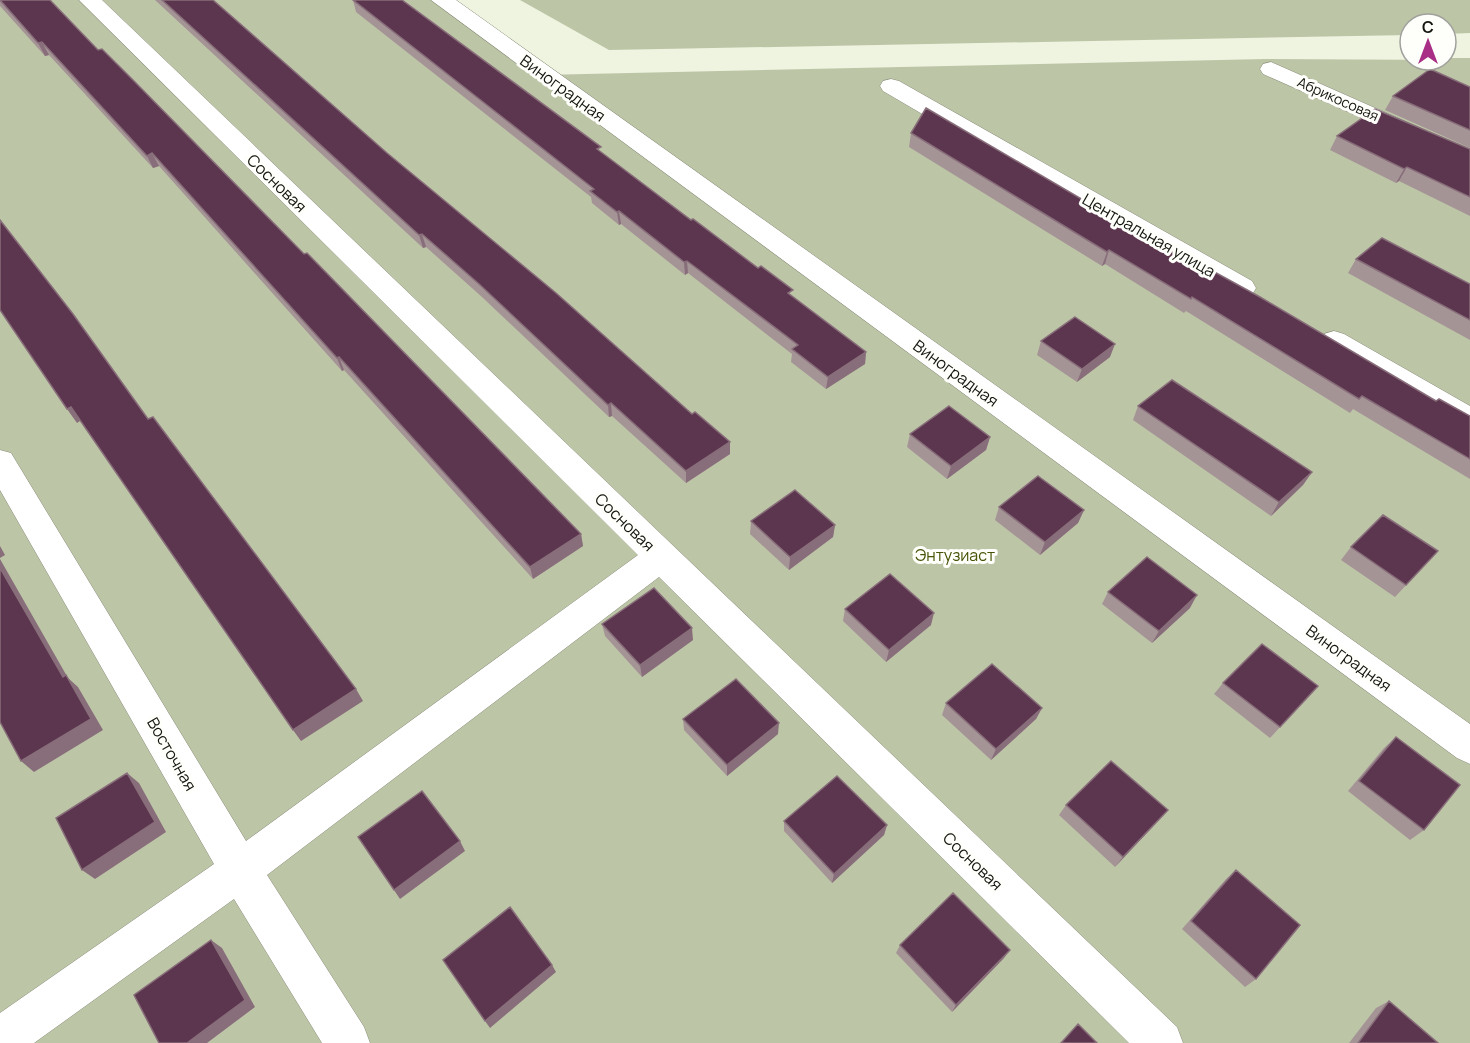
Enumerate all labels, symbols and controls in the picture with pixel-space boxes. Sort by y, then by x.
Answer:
north arrow [1398,12,1458,72]
text: С [1422,16,1434,38]
street label: Виноградная [516,50,610,126]
street label: Абрикосовая [1295,72,1382,125]
street label: Сосновая [242,149,312,217]
street label: Центральная улица [1079,188,1219,282]
street label: Виноградная [909,335,1003,411]
street label: Сосновая [590,488,660,556]
park label: Энтузиаст [915,544,995,566]
street label: Виноградная [1302,620,1396,696]
street label: Восточная [142,713,202,795]
street label: Сосновая [938,827,1008,895]

